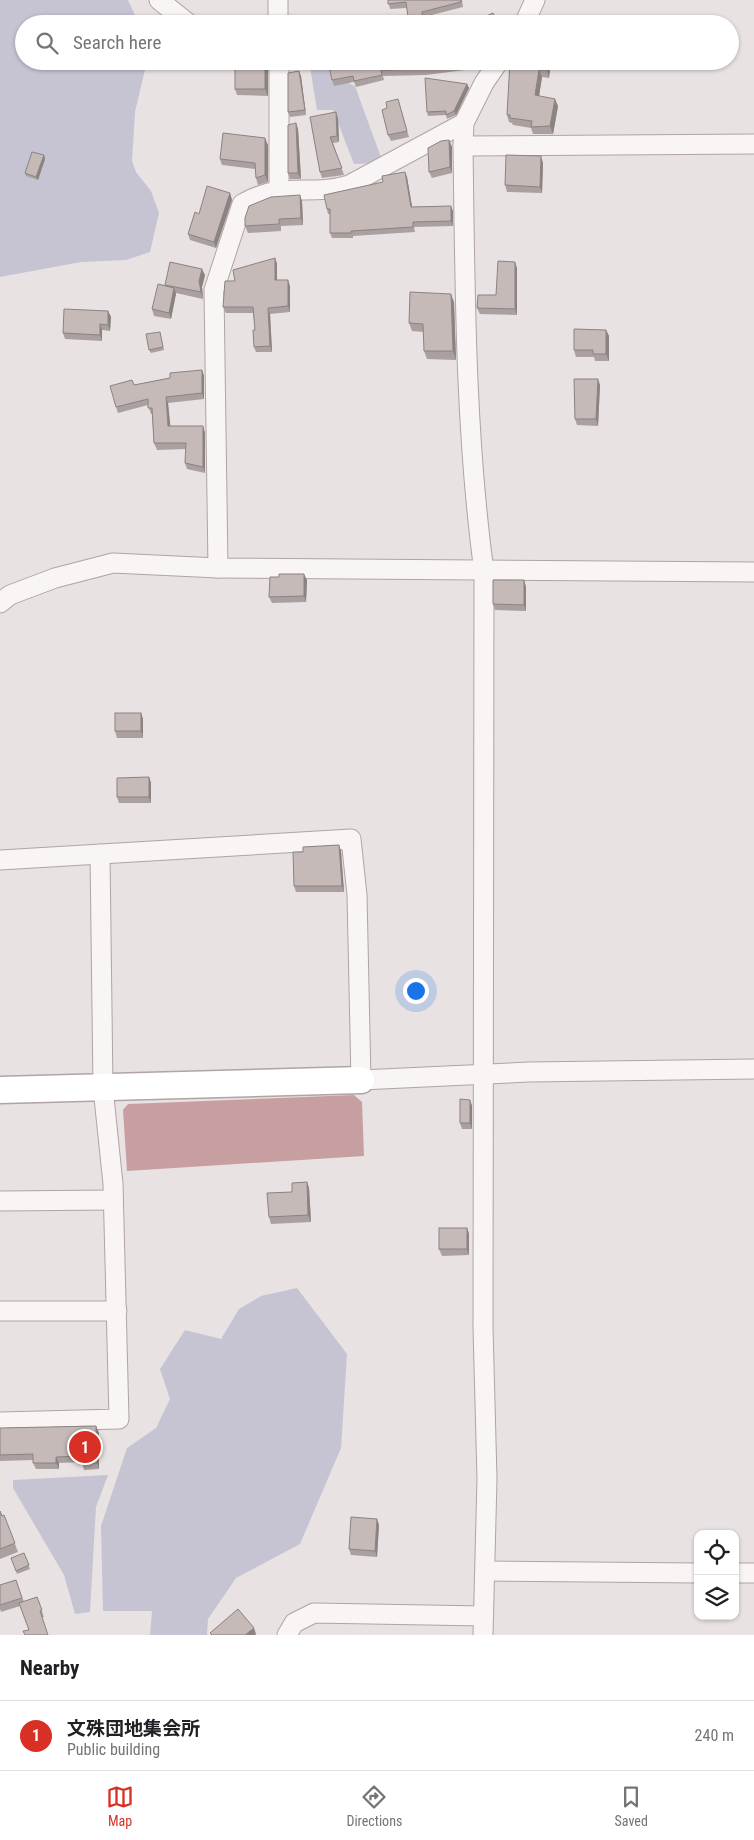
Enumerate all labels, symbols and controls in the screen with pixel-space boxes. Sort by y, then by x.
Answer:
search box [15,15,739,70]
icon: search [33,29,61,57]
text: Search here [73,31,161,54]
your location [403,978,429,1004]
pin: 1 [69,1428,101,1466]
map controls [694,1530,739,1620]
button: locate [694,1530,739,1575]
button: layers [694,1575,739,1620]
text: Nearby [20,1656,79,1680]
text: 文殊団地集会所 [67,1717,200,1740]
text: 1 [32,1726,40,1745]
text: 240 m [695,1726,734,1745]
text: Public building [67,1740,160,1759]
tab: Map [106,1783,134,1829]
tab: Directions [346,1783,402,1829]
tab: Saved [615,1783,648,1829]

